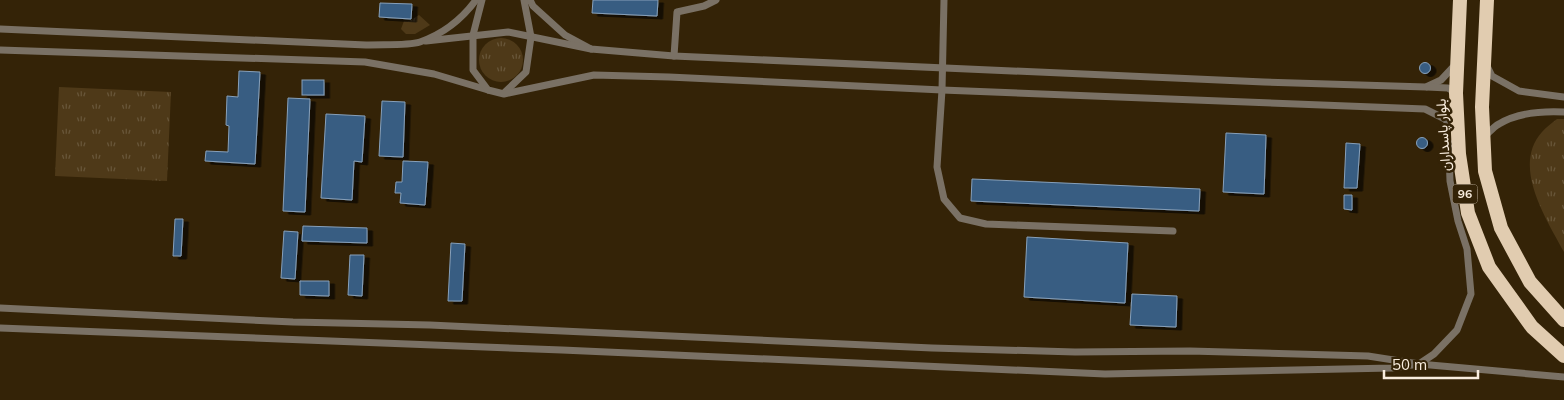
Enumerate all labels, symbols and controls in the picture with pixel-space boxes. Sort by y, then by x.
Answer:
street label: بلوار پاسداران [1431,98,1456,172]
road number: 96 [1452,184,1478,203]
scale bar [1384,348,1478,380]
text: 50 m [1392,355,1427,374]

